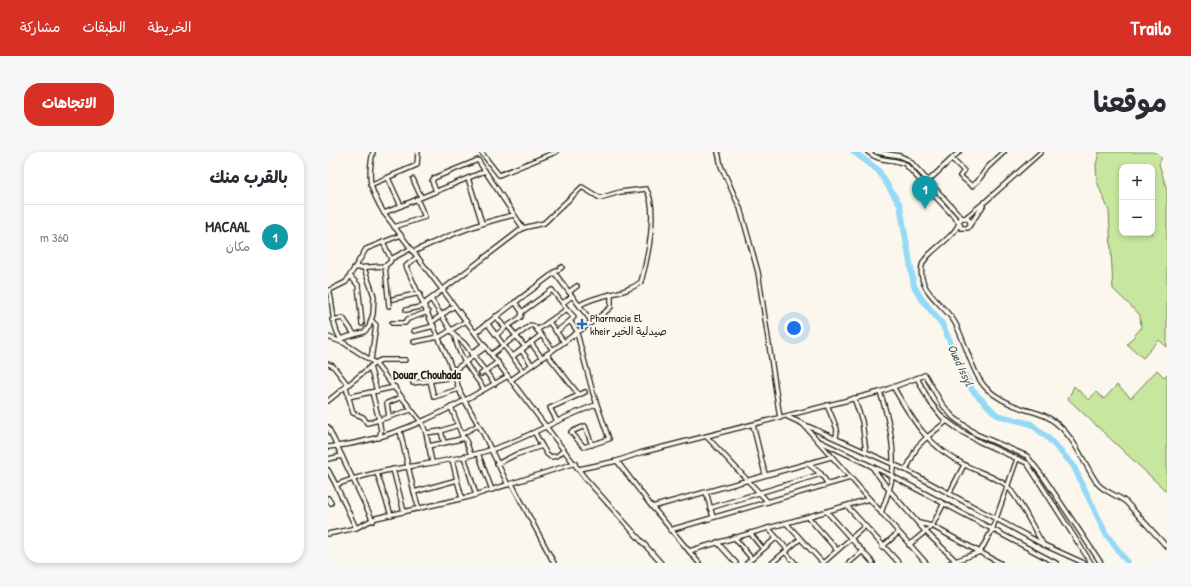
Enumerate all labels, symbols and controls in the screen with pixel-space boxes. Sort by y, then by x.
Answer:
text: Trailo [1130,15,1171,41]
text: مشاركة [20,17,60,36]
text: الطبقات [82,17,126,36]
text: الخريطة [148,17,191,36]
button: الاتجاهات [24,83,114,126]
text: موقعنا [1093,83,1167,121]
map controls [1119,164,1155,236]
button: + [1119,164,1155,200]
text: بالقرب منك [210,165,288,188]
pin: 1 [912,176,938,209]
button: − [1119,200,1155,236]
text: MACAAL [205,216,250,237]
text: 360 m [40,228,69,246]
text: 1 [273,228,277,246]
text: مكان [226,237,250,255]
place label: Pharmacie El kheir صيدلية الخير [590,311,667,338]
your location [784,318,804,338]
marker: Pharmacie El kheir صيدلية الخير [577,319,587,329]
water label: Oued Issyl [944,341,978,389]
district label: Douar Chouhada [393,366,461,383]

